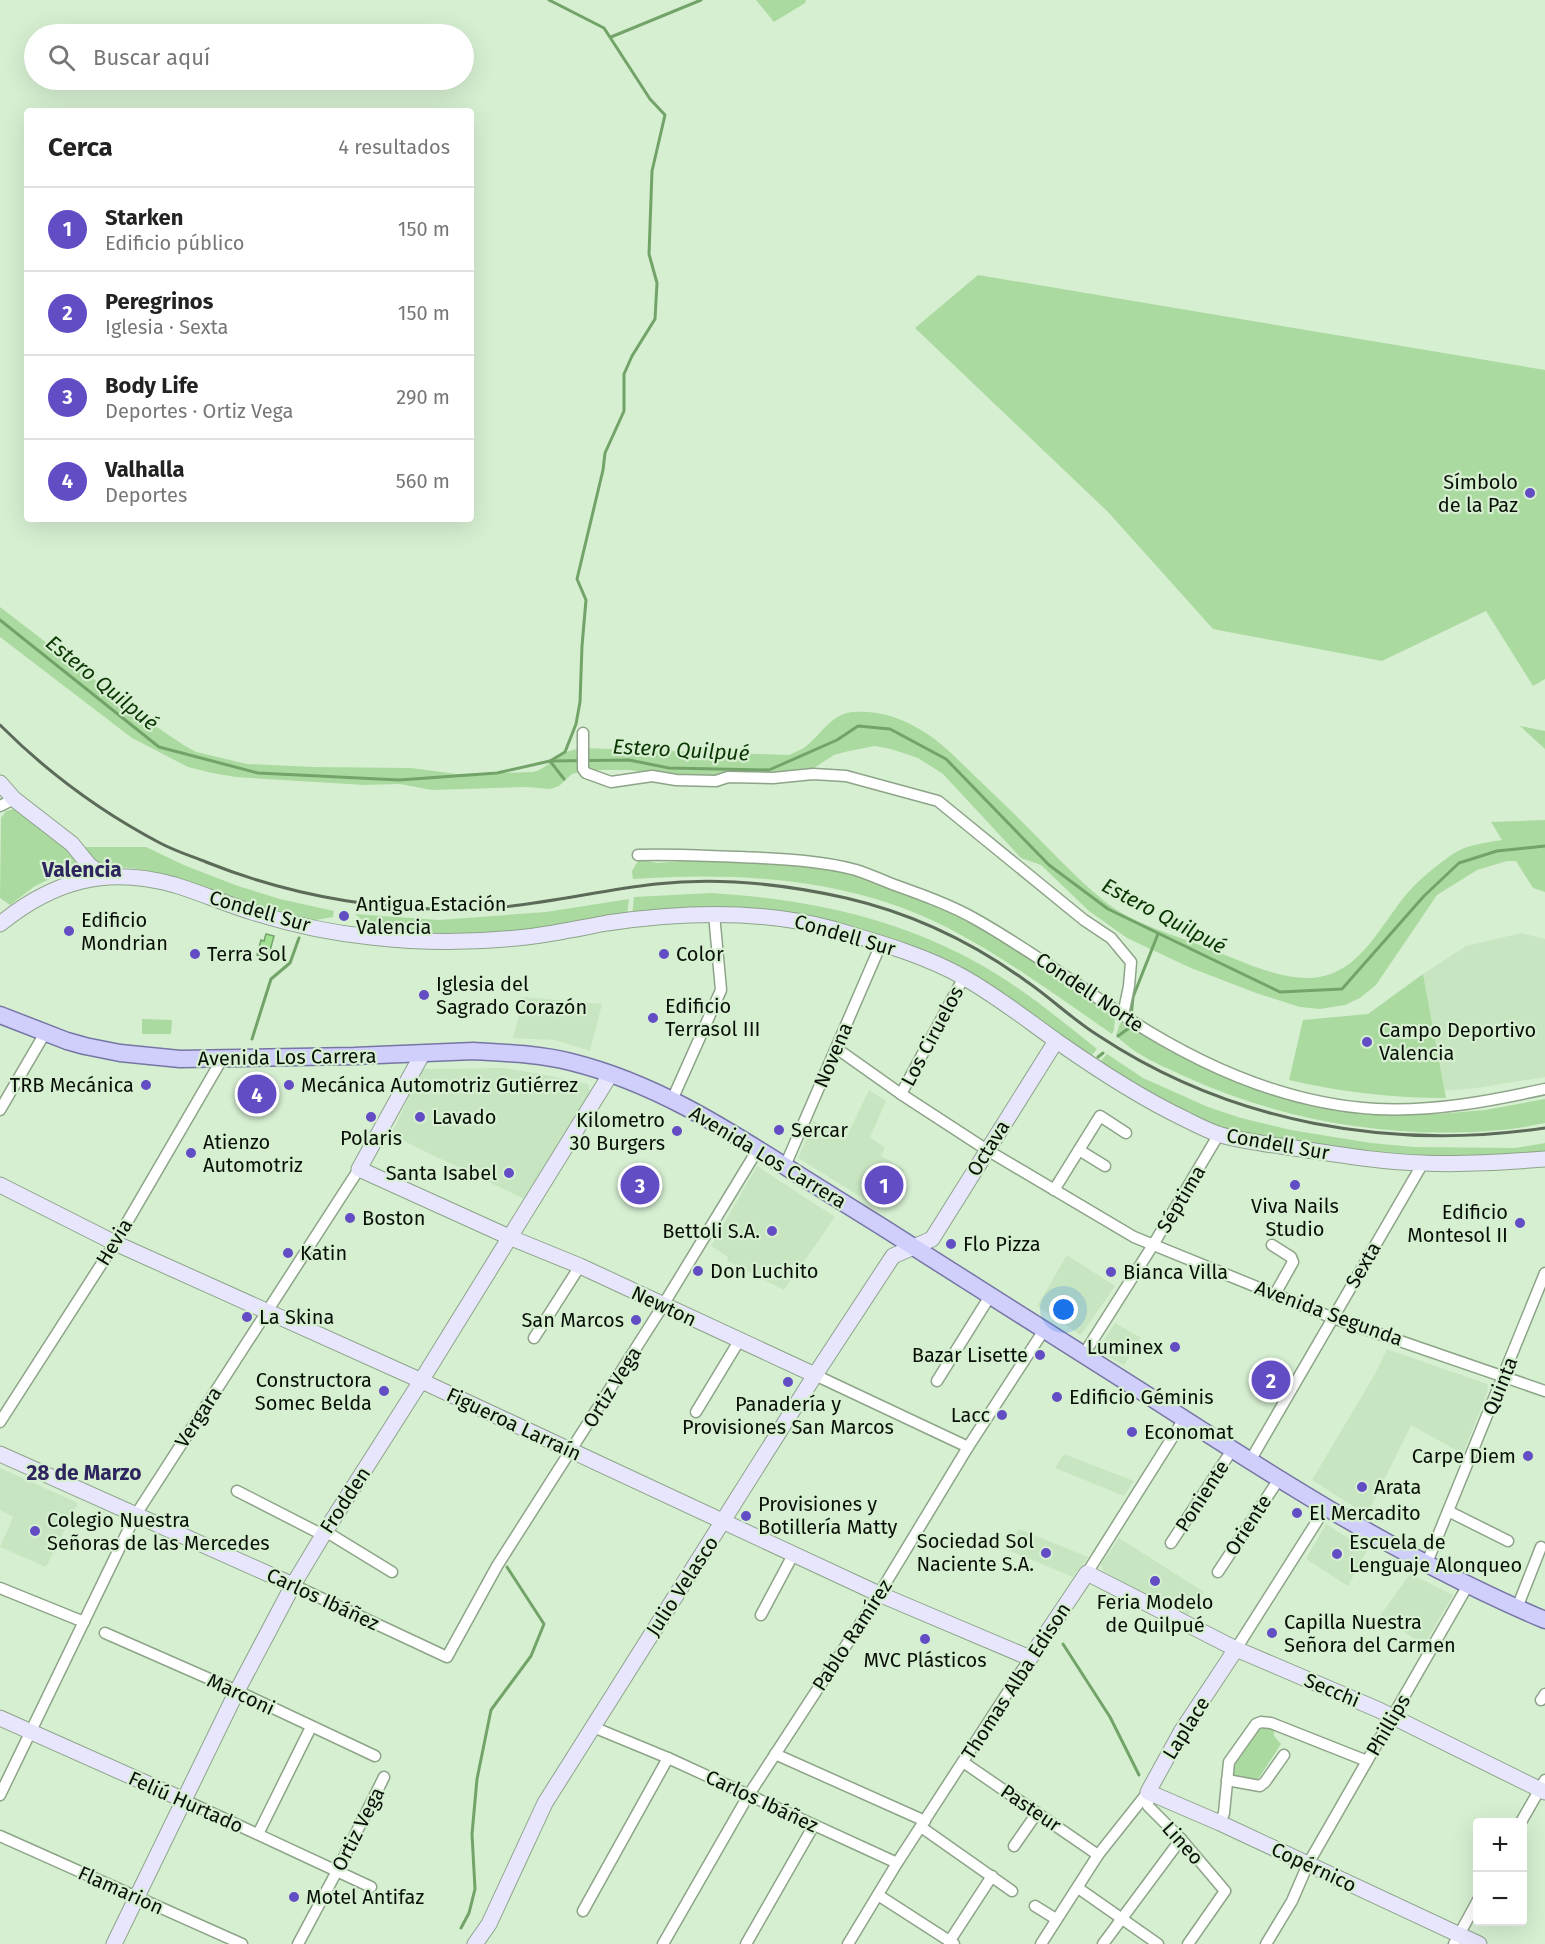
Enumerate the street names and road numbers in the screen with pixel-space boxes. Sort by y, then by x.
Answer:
street label: Condell Sur [207,885,314,937]
street label: Condell Sur [792,909,899,961]
street label: Condell Norte [1031,947,1149,1037]
street label: Los Ciruelos [896,982,968,1090]
street label: Novena [809,1019,857,1091]
street label: Avenida Los Carrera [197,1043,377,1071]
street label: Avenida Los Carrera [685,1101,851,1213]
street label: Octava [962,1116,1014,1180]
street label: Condell Sur [1225,1123,1332,1165]
street label: Séptima [1152,1161,1210,1237]
street label: Hevia [91,1214,137,1270]
street label: Sexta [1340,1238,1386,1292]
street label: Avenida Segunda [1252,1275,1406,1351]
street label: Newton [628,1280,700,1332]
street label: Ortiz Vega [578,1342,646,1432]
street label: Quinta [1477,1353,1523,1419]
street label: Vergara [169,1382,227,1452]
street label: Figueroa Larraín [443,1382,585,1466]
street label: Poniente [1170,1456,1234,1536]
street label: Frodden [315,1462,375,1538]
street label: Oriente [1220,1490,1276,1560]
street label: Julio Velasco [641,1532,723,1640]
street label: Carlos Ibáñez [263,1562,383,1636]
street label: Pablo Ramírez [807,1574,897,1695]
street label: Thomas Alba Edison [956,1598,1076,1764]
street label: Marconi [203,1668,279,1720]
street label: Secchi [1301,1668,1363,1712]
street label: Phillips [1361,1690,1415,1760]
street label: Laplace [1157,1692,1215,1764]
street label: Carlos Ibáñez [702,1764,822,1838]
street label: Feliú Hurtado [125,1766,247,1838]
street label: Pasteur [996,1779,1066,1837]
street label: Ortiz Vega [327,1783,389,1875]
street label: Lineo [1157,1816,1209,1870]
street label: Copérnico [1268,1837,1360,1897]
street label: Flamarion [75,1861,167,1919]

